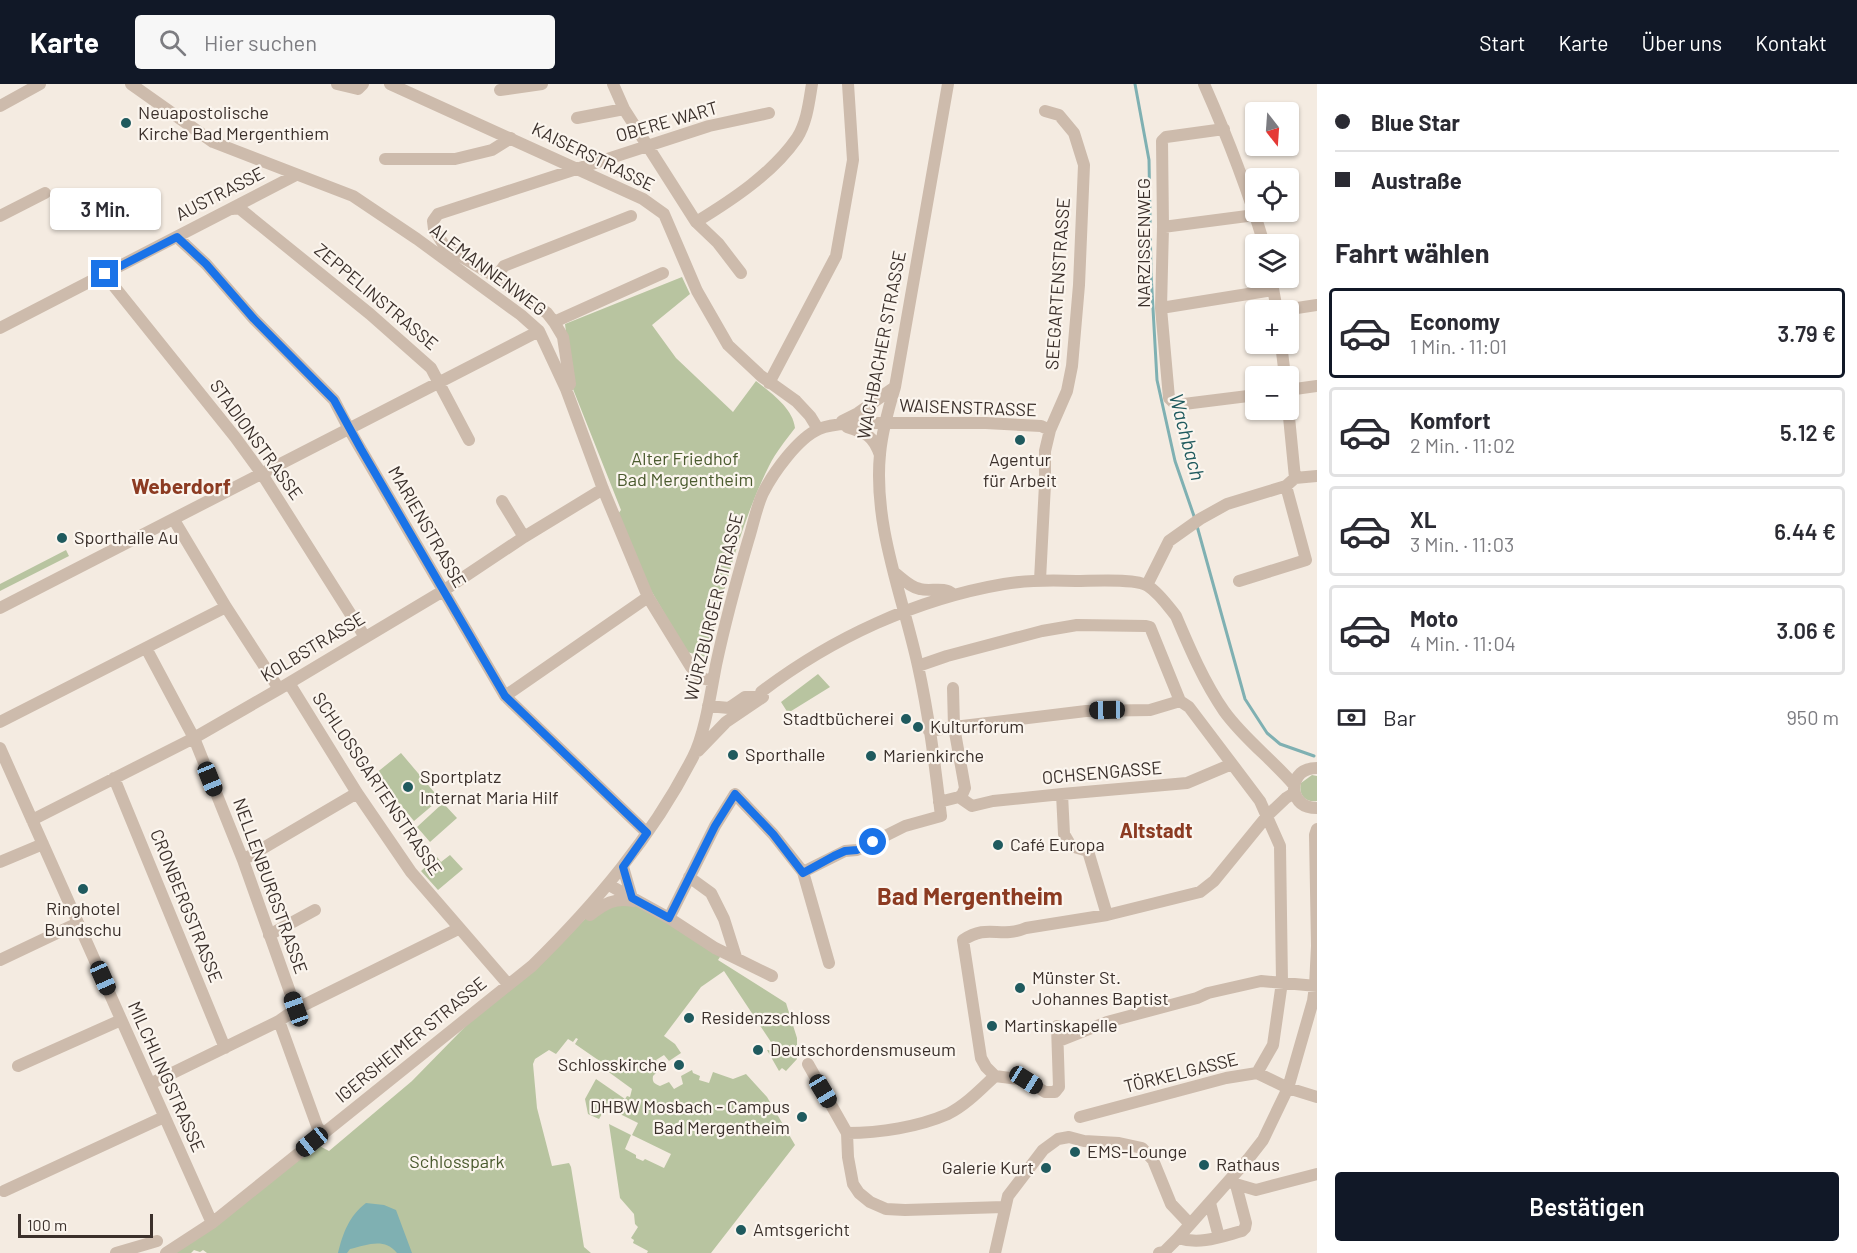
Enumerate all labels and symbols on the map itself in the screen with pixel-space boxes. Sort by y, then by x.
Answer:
street label: OBERE WART [613,96,720,146]
place label: Neuapostolische Kirche Bad Mergenthiem [138,101,329,144]
north arrow [1245,102,1299,156]
marker: Neuapostolische Kirche Bad Mergenthiem [119,116,133,130]
street label: KAISERSTRASSE [529,117,658,195]
street label: AUSTRASSE [171,161,268,225]
street label: NARZISSENWEG [1132,178,1154,308]
callout: 3 Min. [50,187,160,229]
street label: SEEGARTENSTRASSE [1040,197,1074,371]
street label: ALEMANNENWEG [426,218,551,320]
street label: ZEPPELINSTRASSE [310,238,443,354]
street label: WACHBACHER STRASSE [852,249,910,441]
route end [91,260,118,287]
street label: STADIONSTRASSE [206,375,308,504]
water label: Wachbach [1165,391,1211,483]
street label: WAISENSTRASSE [899,394,1037,420]
marker: Agentur für Arbeit [1013,433,1027,447]
park label: Alter Friedhof Bad Mergentheim [617,447,753,490]
place label: Agentur für Arbeit [983,448,1057,491]
street label: MARIENSTRASSE [384,462,472,591]
district label: Weberdorf [131,473,231,498]
street label: WÜRZBURGER STRASSE [679,510,747,703]
place label: Sporthalle Au [74,526,178,548]
marker: Sporthalle Au [55,531,69,545]
street label: KOLBSTRASSE [256,606,369,686]
street label: SCHLOSSGARTENSTRASSE [308,688,447,879]
car [1089,701,1125,719]
place label: Stadtbücherei [783,707,894,729]
marker: Stadtbücherei [899,712,913,726]
place label: Kulturforum [930,715,1024,737]
marker: Kulturforum [911,720,925,734]
place label: Sporthalle [745,743,825,765]
place label: Marienkirche [883,744,984,766]
marker: Sporthalle [726,748,740,762]
marker: Marienkirche [864,749,878,763]
street label: OCHSENGASSE [1041,756,1163,788]
car [195,759,225,799]
place label: Sportplatz Internat Maria Hilf [420,765,559,808]
marker: Sportplatz Internat Maria Hilf [401,780,415,794]
street label: NELLENBURGSTRASSE [229,795,313,976]
district label: Altstadt [1120,818,1193,842]
street label: CRONBERGSTRASSE [146,826,228,986]
route start [859,828,886,855]
place label: Café Europa [1010,833,1105,855]
marker: Café Europa [991,838,1005,852]
district label: Bad Mergentheim [877,881,1063,910]
marker: Ringhotel Bundschu [76,882,90,896]
place label: Ringhotel Bundschu [44,897,122,940]
car [87,958,119,998]
place label: Münster St. Johannes Baptist [1032,966,1169,1009]
street label: IGERSHEIMER STRASSE [330,971,490,1107]
marker: Münster St. Johannes Baptist [1013,981,1027,995]
car [281,989,311,1029]
street label: MILCHLINGSTRASSE [124,998,210,1155]
place label: Residenzschloss [701,1006,831,1028]
marker: Residenzschloss [682,1011,696,1025]
place label: Martinskapelle [1004,1014,1118,1036]
marker: Martinskapelle [985,1019,999,1033]
place label: Deutschordensmuseum [770,1038,956,1060]
marker: Deutschordensmuseum [751,1043,765,1057]
street label: TÖRKELGASSE [1121,1047,1240,1097]
place label: Schlosskirche [558,1053,667,1075]
marker: Schlosskirche [672,1058,686,1072]
car [1006,1063,1046,1097]
car [806,1071,840,1111]
place label: DHBW Mosbach - Campus Bad Mergentheim [590,1095,790,1138]
marker: DHBW Mosbach - Campus Bad Mergentheim [795,1110,809,1124]
car [292,1124,332,1160]
place label: EMS-Lounge [1087,1140,1187,1162]
marker: EMS-Lounge [1068,1145,1082,1159]
park label: Schlosspark [409,1150,505,1172]
place label: Rathaus [1216,1153,1280,1175]
place label: Galerie Kurt [942,1156,1034,1178]
marker: Rathaus [1197,1158,1211,1172]
marker: Galerie Kurt [1039,1161,1053,1175]
scale bar [18,1211,153,1238]
place label: Amtsgericht [753,1218,850,1240]
marker: Amtsgericht [734,1223,748,1237]

